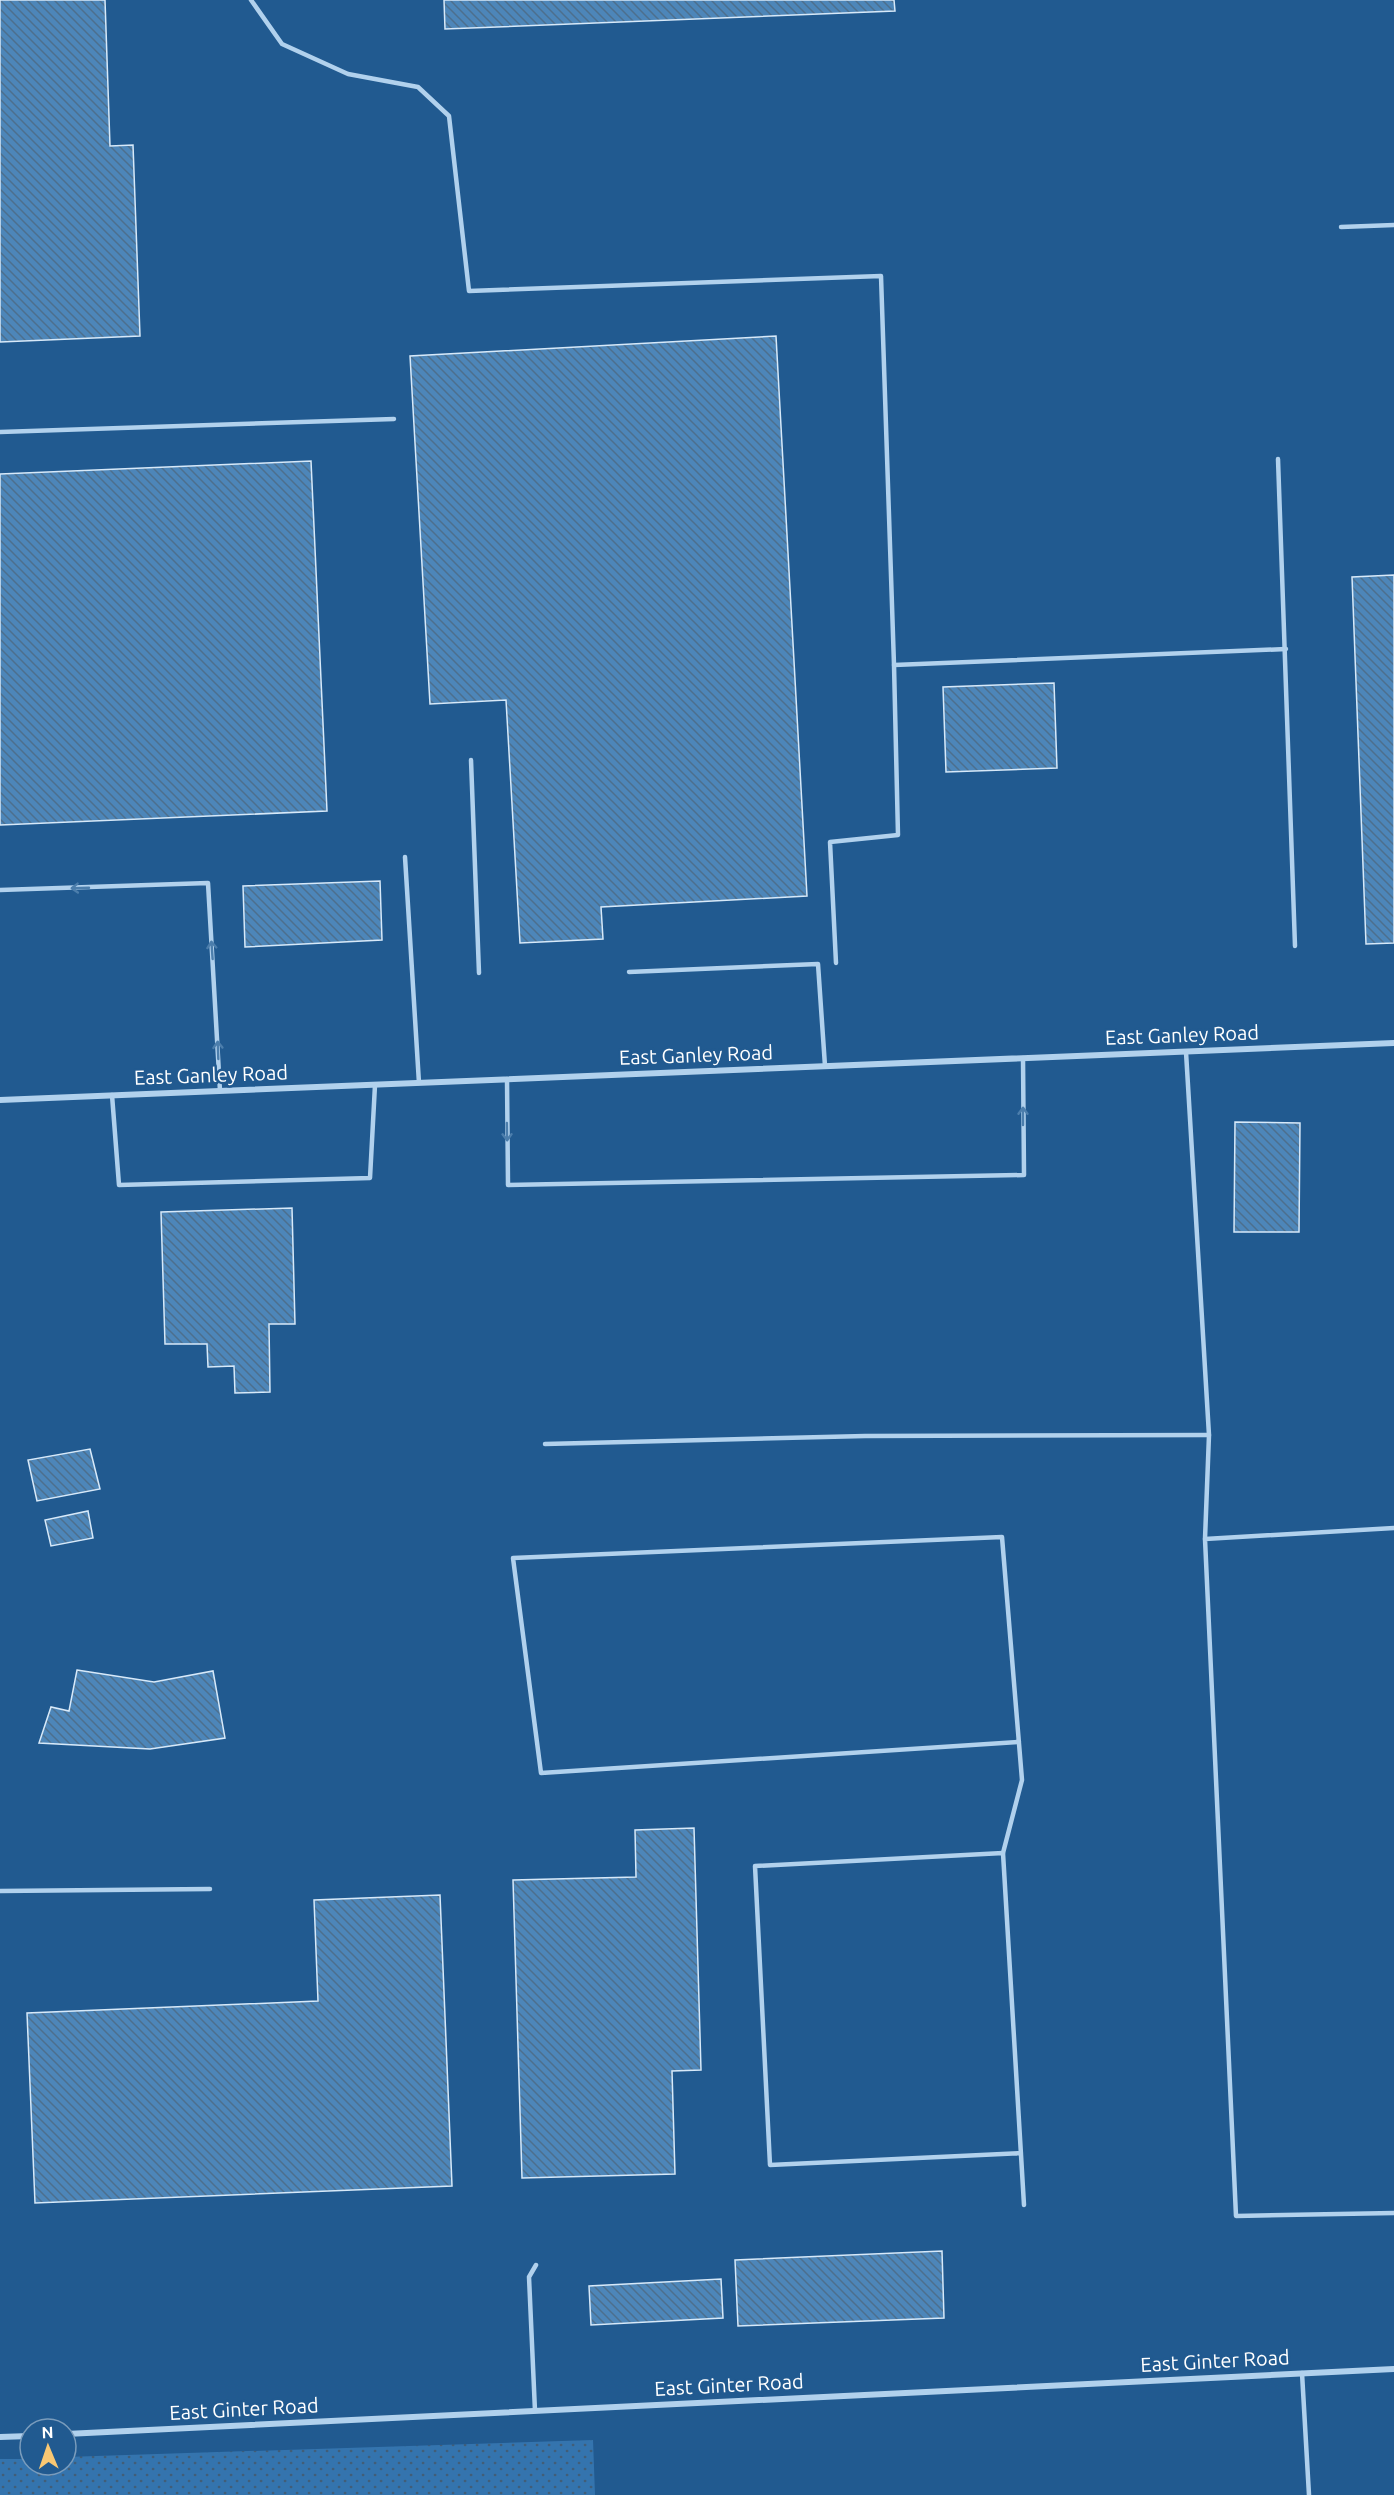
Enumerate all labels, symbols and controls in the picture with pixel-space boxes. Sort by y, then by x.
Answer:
one-way arrow [71,882,91,893]
one-way arrow [207,941,218,961]
street label: East Ganley Road [1105,1020,1259,1049]
one-way arrow [213,1040,224,1060]
street label: East Ganley Road [619,1040,773,1069]
street label: East Ganley Road [134,1060,288,1089]
one-way arrow [1018,1107,1029,1127]
one-way arrow [502,1122,513,1142]
street label: East Ginter Road [1140,2345,1290,2376]
street label: East Ginter Road [654,2369,804,2400]
street label: East Ginter Road [169,2393,319,2424]
north arrow [18,2417,78,2477]
text: N [41,2423,54,2441]

